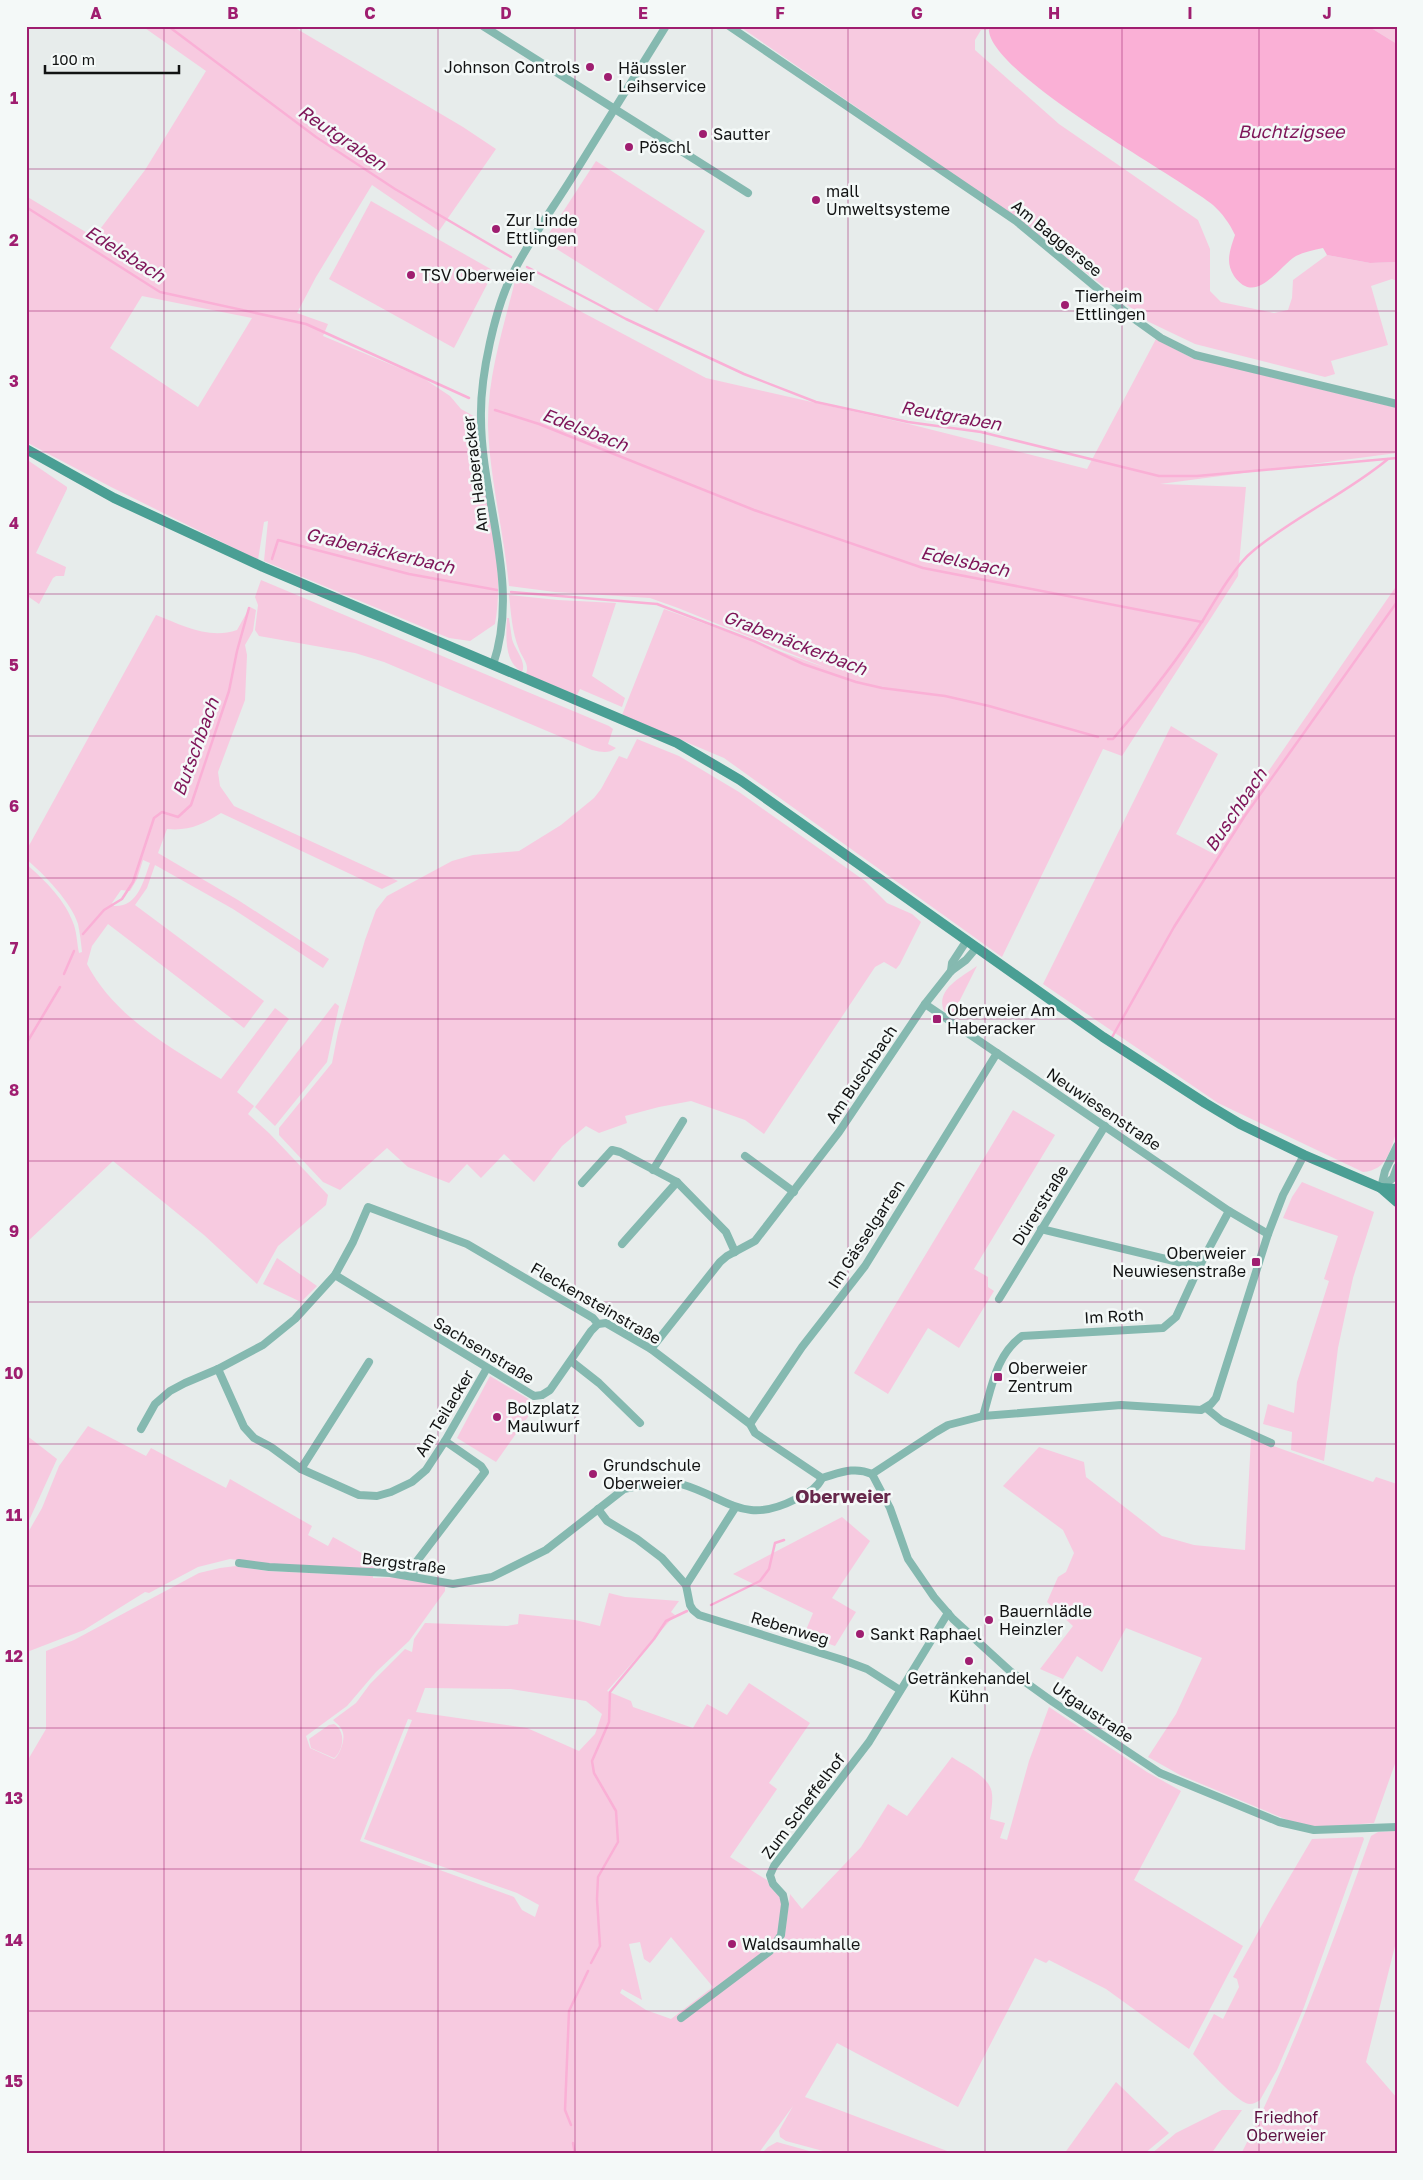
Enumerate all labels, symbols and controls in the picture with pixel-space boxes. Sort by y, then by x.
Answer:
text: A [90,3,102,23]
text: B [227,3,239,23]
text: C [364,3,376,23]
text: D [500,3,512,23]
text: E [638,3,648,23]
text: F [775,3,785,23]
text: G [911,3,923,23]
text: H [1048,3,1060,23]
text: I [1187,3,1193,23]
text: J [1322,3,1332,23]
scale bar [45,42,179,74]
text: 100 m [52,50,95,68]
place label: Johnson Controls [444,57,580,77]
place label: Häussler Leihservice [618,58,706,96]
marker: Johnson Controls [584,61,596,73]
marker: Häussler Leihservice [602,71,614,83]
text: 1 [10,88,18,108]
water label: Reutgraben [294,100,391,175]
water label: Buchtzigsee [1238,120,1346,142]
place label: Sautter [713,124,770,144]
marker: Sautter [697,128,709,140]
place label: Pöschl [639,137,691,157]
marker: Pöschl [623,141,635,153]
place label: mall Umweltsysteme [826,181,950,219]
marker: mall Umweltsysteme [810,194,822,206]
street label: Am Baggersee [1008,195,1106,281]
place label: Zur Linde Ettlingen [506,210,578,248]
water label: Edelsbach [82,220,170,287]
marker: Zur Linde Ettlingen [490,223,502,235]
text: 2 [9,230,19,250]
place label: TSV Oberweier [421,265,535,285]
marker: TSV Oberweier [405,269,417,281]
place label: Tierheim Ettlingen [1075,286,1146,324]
marker: Tierheim Ettlingen [1059,299,1071,311]
text: 3 [9,371,19,391]
water label: Reutgraben [899,395,1004,435]
water label: Edelsbach [540,403,632,456]
street label: Am Haberacker [458,415,492,533]
text: 4 [9,513,19,533]
water label: Grabenäckerbach [304,522,457,578]
water label: Edelsbach [919,541,1012,581]
water label: Grabenäckerbach [721,605,871,680]
text: 5 [9,655,19,675]
water label: Butschbach [167,694,223,799]
water label: Buschbach [1199,763,1272,855]
text: 6 [9,796,19,816]
text: 7 [10,938,19,958]
place label: Oberweier Am Haberacker [947,1000,1055,1038]
marker: Oberweier Am Haberacker [931,1013,943,1025]
street label: Am Buschbach [821,1021,901,1127]
street label: Neuwiesenstraße [1043,1063,1165,1155]
text: 8 [9,1080,19,1100]
street label: Dürerstraße [1007,1161,1073,1249]
street label: Im Gässelgarten [823,1176,909,1292]
text: 9 [9,1221,19,1241]
place label: Oberweier Neuwiesenstraße [1112,1243,1246,1281]
marker: Oberweier Neuwiesenstraße [1250,1256,1262,1268]
street label: Fleckensteinstraße [527,1258,665,1348]
street label: Im Roth [1084,1304,1144,1328]
street label: Sachsenstraße [430,1312,538,1388]
place label: Oberweier Zentrum [1008,1358,1087,1396]
text: 10 [5,1363,23,1383]
street label: Am Teilacker [410,1366,478,1460]
marker: Oberweier Zentrum [992,1371,1004,1383]
place label: Bolzplatz Maulwurf [507,1398,580,1436]
marker: Bolzplatz Maulwurf [491,1411,503,1423]
place label: Grundschule Oberweier [603,1455,701,1493]
marker: Grundschule Oberweier [587,1468,599,1480]
district label: Oberweier [795,1484,892,1507]
text: 11 [6,1505,22,1525]
street label: Bergstraße [361,1548,447,1578]
place label: Bauernlädle Heinzler [999,1601,1092,1639]
street label: Rebenweg [748,1607,832,1649]
marker: Bauernlädle Heinzler [983,1614,995,1626]
place label: Sankt Raphael [870,1624,982,1644]
marker: Sankt Raphael [854,1628,866,1640]
text: 12 [5,1646,23,1666]
marker: Getränkehandel Kühn [963,1655,975,1667]
place label: Getränkehandel Kühn [908,1668,1030,1706]
street label: Ufgaustraße [1048,1677,1138,1747]
street label: Zum Scheffelhof [757,1749,849,1862]
text: 13 [5,1788,23,1808]
text: 14 [5,1930,23,1950]
place label: Waldsaumhalle [742,1934,860,1954]
marker: Waldsaumhalle [726,1938,738,1950]
text: 15 [5,2071,23,2091]
park label: Friedhof Oberweier [1246,2107,1326,2145]

